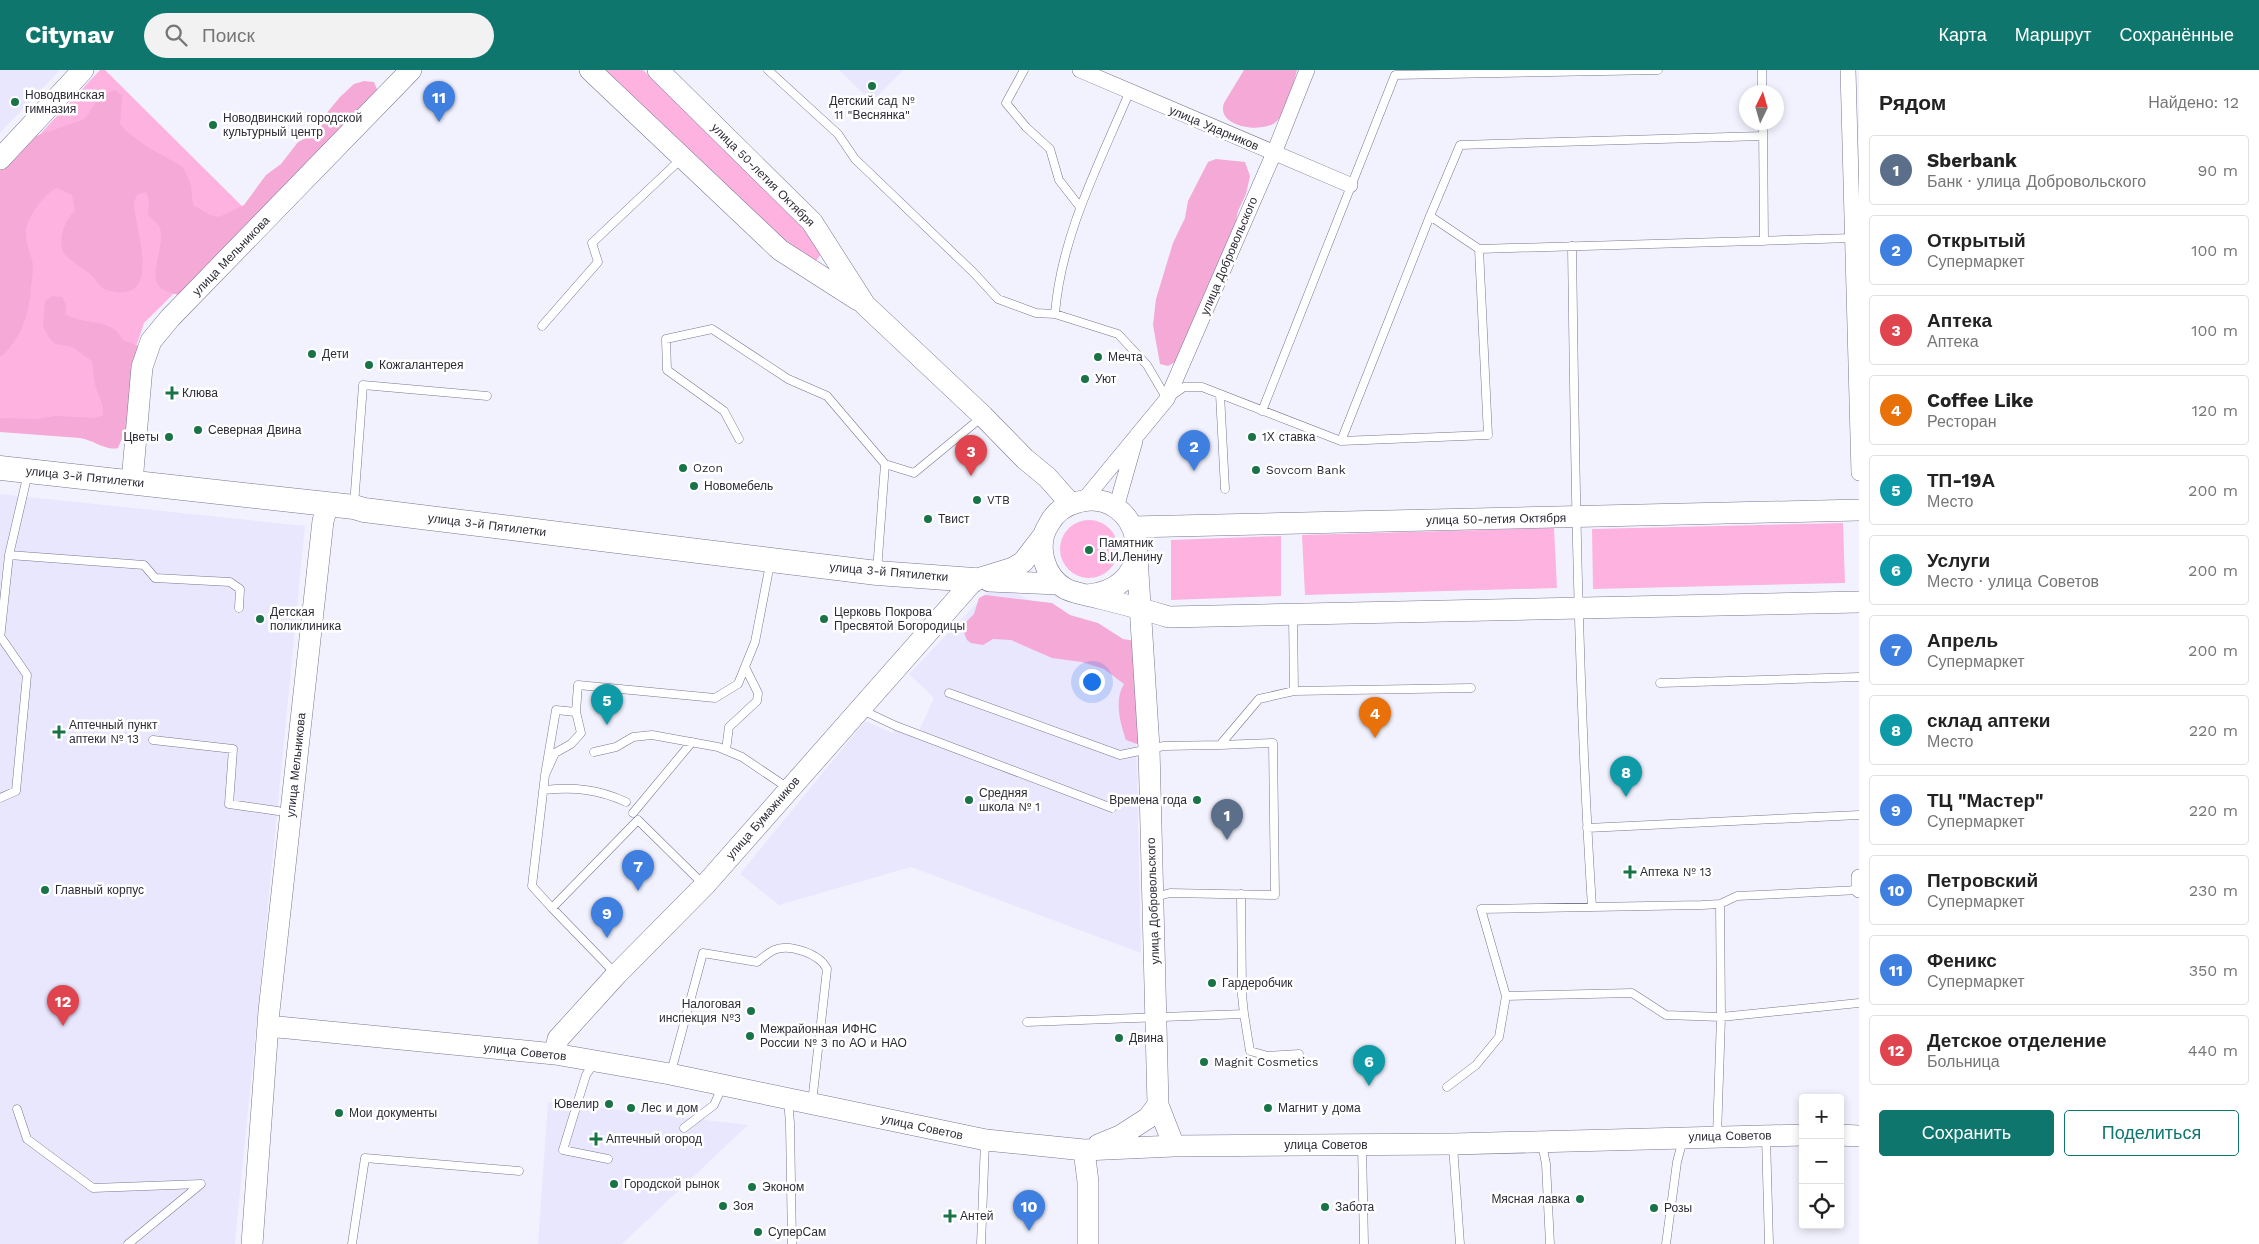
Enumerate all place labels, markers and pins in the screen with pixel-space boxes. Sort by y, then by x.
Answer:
marker: Детский сад № 11 "Веснянка" [866,80,878,92]
pin: 11 [423,81,455,122]
place label: Новодвинская гимназия [25,88,104,116]
place label: Детский сад № 11 "Веснянка" [829,94,915,122]
marker: Новодвинская гимназия [9,96,21,108]
place label: Новодвинский городской культурный центр [223,111,362,139]
marker: Новодвинский городской культурный центр [207,119,219,131]
place label: Дети [322,347,349,361]
marker: Дети [306,348,318,360]
place label: Мечта [1108,350,1143,364]
marker: Мечта [1092,351,1104,363]
place label: Кожгалантерея [379,358,464,372]
marker: Кожгалантерея [363,359,375,371]
place label: Уют [1095,372,1117,386]
marker: Уют [1079,373,1091,385]
place label: Клюва [182,386,218,400]
marker: Клюва [166,387,178,399]
place label: Северная Двина [208,423,302,437]
marker: Северная Двина [192,424,204,436]
place label: Цветы [123,430,159,444]
pin: 2 [1178,430,1210,471]
place label: 1Х ставка [1262,430,1316,444]
marker: Цветы [163,431,175,443]
marker: 1Х ставка [1246,431,1258,443]
pin: 3 [955,435,987,476]
place label: Ozon [693,461,723,475]
marker: Ozon [677,462,689,474]
place label: Sovcom Bank [1266,463,1346,477]
marker: Sovcom Bank [1250,464,1262,476]
place label: Новомебель [704,479,773,493]
marker: Новомебель [688,480,700,492]
place label: VTB [987,493,1010,507]
marker: VTB [971,494,983,506]
place label: Твист [938,512,970,526]
marker: Твист [922,513,934,525]
place label: Памятник В.И.Ленину [1099,536,1163,564]
marker: Памятник В.И.Ленину [1083,544,1095,556]
place label: Детская поликлиника [270,605,342,633]
place label: Церковь Покрова Пресвятой Богородицы [834,605,965,633]
marker: Детская поликлиника [254,613,266,625]
marker: Церковь Покрова Пресвятой Богородицы [818,613,830,625]
pin: 5 [591,684,623,725]
pin: 4 [1359,697,1391,738]
place label: Аптечный пункт аптеки № 13 [69,718,158,746]
marker: Аптечный пункт аптеки № 13 [53,726,65,738]
pin: 8 [1610,756,1642,797]
place label: Средняя школа № 1 [979,786,1040,814]
place label: Времена года [1109,793,1187,807]
marker: Средняя школа № 1 [963,794,975,806]
marker: Времена года [1191,794,1203,806]
pin: 1 [1211,799,1243,840]
pin: 7 [622,850,654,891]
place label: Аптека № 13 [1640,865,1711,879]
marker: Аптека № 13 [1624,866,1636,878]
place label: Главный корпус [55,883,144,897]
marker: Главный корпус [39,884,51,896]
pin: 9 [591,897,623,938]
place label: Гардеробчик [1222,976,1293,990]
marker: Гардеробчик [1206,977,1218,989]
pin: 12 [47,985,79,1026]
place label: Налоговая инспекция №3 [659,997,741,1025]
marker: Налоговая инспекция №3 [745,1005,757,1017]
place label: Межрайонная ИФНС России № 3 по АО и НАО [760,1022,907,1050]
marker: Межрайонная ИФНС России № 3 по АО и НАО [744,1030,756,1042]
place label: Двина [1129,1031,1164,1045]
marker: Двина [1113,1032,1125,1044]
pin: 6 [1353,1045,1385,1086]
place label: Magnit Cosmetics [1214,1055,1318,1069]
marker: Magnit Cosmetics [1198,1056,1210,1068]
place label: Ювелир [554,1097,599,1111]
marker: Ювелир [603,1098,615,1110]
place label: Лес и дом [641,1101,698,1115]
place label: Магнит у дома [1278,1101,1361,1115]
marker: Лес и дом [625,1102,637,1114]
marker: Магнит у дома [1262,1102,1274,1114]
place label: Мои документы [349,1106,437,1120]
marker: Мои документы [333,1107,345,1119]
place label: Аптечный огород [606,1132,702,1146]
marker: Аптечный огород [590,1133,602,1145]
place label: Городской рынок [624,1177,720,1191]
marker: Городской рынок [608,1178,620,1190]
place label: Эконом [762,1180,804,1194]
marker: Эконом [746,1181,758,1193]
pin: 10 [1013,1190,1045,1231]
place label: Мясная лавка [1491,1192,1570,1206]
marker: Мясная лавка [1574,1193,1586,1205]
place label: Зоя [733,1199,753,1213]
marker: Зоя [717,1200,729,1212]
place label: Забота [1335,1200,1375,1214]
marker: Забота [1319,1201,1331,1213]
place label: Розы [1664,1201,1692,1215]
marker: Розы [1648,1202,1660,1214]
place label: Антей [960,1209,993,1223]
marker: Антей [944,1210,956,1222]
place label: СуперСам [768,1225,826,1239]
marker: СуперСам [752,1226,764,1238]

